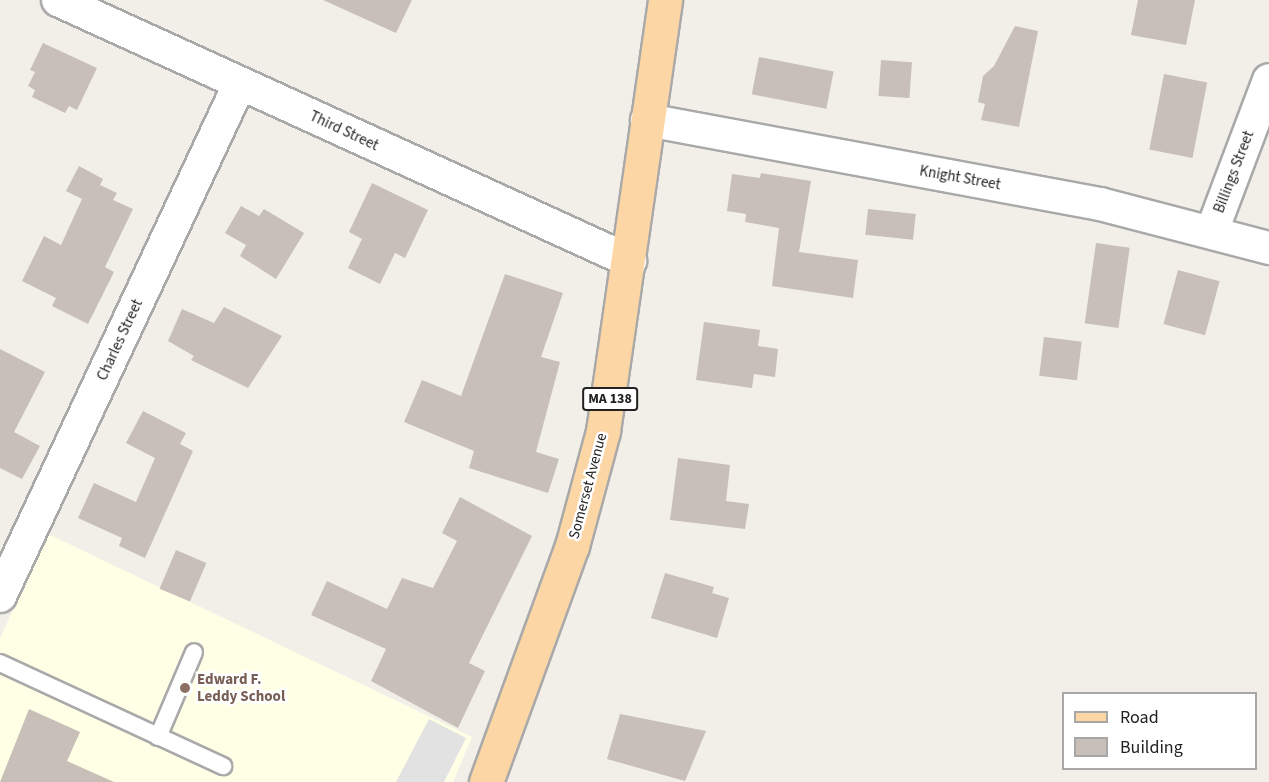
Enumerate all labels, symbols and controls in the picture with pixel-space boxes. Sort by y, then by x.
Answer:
street label: Third Street [307,107,381,155]
street label: Billings Street [1210,128,1258,216]
street label: Knight Street [918,162,1002,194]
street label: Charles Street [93,296,147,384]
road number: MA 138 [582,388,638,410]
street label: Somerset Avenue [565,431,611,541]
place label: Edward F. Leddy School [197,670,285,705]
marker: Edward F. Leddy School [178,681,192,695]
legend [1062,692,1257,770]
text: Road [1120,705,1159,730]
text: Building [1120,735,1183,760]

